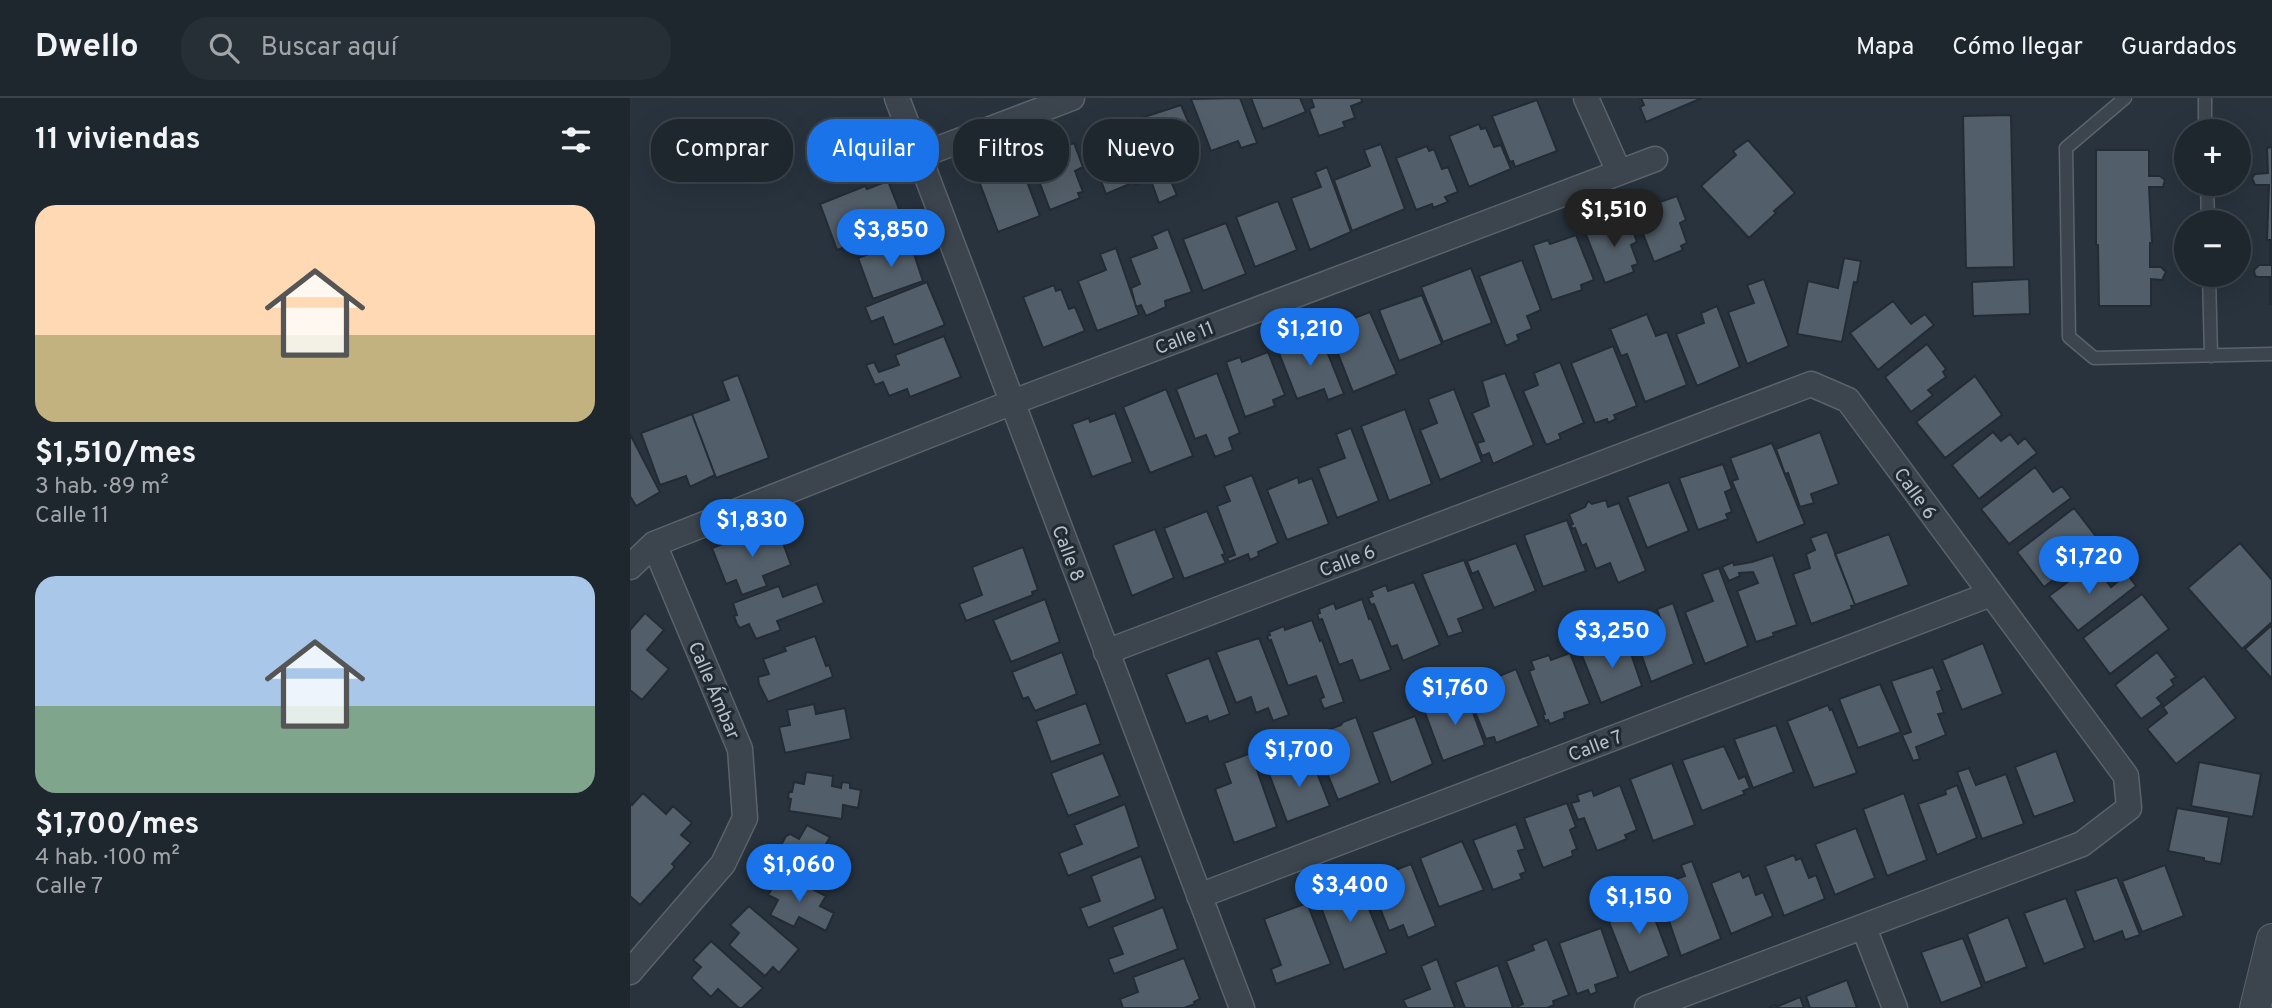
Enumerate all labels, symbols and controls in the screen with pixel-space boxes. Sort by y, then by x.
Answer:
search box [181,17,671,80]
text: Dwello [35,27,139,69]
icon: search [205,29,243,67]
text: Buscar aquí [261,32,397,65]
text: Mapa [1856,33,1914,63]
text: Cómo llegar [1952,33,2083,63]
text: Guardados [2121,33,2237,63]
chip: Comprar [651,119,793,182]
chip: Alquilar [807,119,939,182]
chip: Filtros [953,119,1069,182]
chip: Nuevo [1083,119,1199,182]
map controls [2174,119,2251,287]
button: + [2174,119,2251,196]
icon: filters [557,121,595,159]
text: 11 viviendas [35,122,200,159]
pin: $1,510 [1557,190,1671,249]
text: $1,510 [1580,197,1648,226]
pin: $3,850 [834,209,948,269]
button: − [2174,210,2251,287]
text: $3,850 [853,217,929,246]
icon: home [252,250,378,376]
pin: $1,210 [1253,308,1367,368]
text: $1,210 [1276,316,1344,345]
street label: Calle 11 [1152,317,1218,361]
text: $1,510/mes [35,436,196,473]
street label: Calle 6 [1888,464,1941,525]
text: 3 hab. · 89 m² [35,473,169,502]
pin: $1,830 [695,500,809,559]
text: Calle 11 [35,502,109,531]
text: $1,830 [716,507,788,536]
street label: Calle 8 [1045,522,1089,585]
pin: $1,720 [2032,536,2146,596]
street label: Calle 6 [1316,540,1379,584]
text: $1,720 [2055,544,2123,573]
pin: $3,250 [1555,610,1669,670]
text: $3,250 [1574,618,1650,647]
icon: home [252,621,378,747]
street label: Calle Ámbar [682,638,746,744]
pin: $1,760 [1398,668,1512,727]
text: $1,760 [1421,675,1489,704]
street label: Calle 7 [1565,726,1626,768]
pin: $1,700 [1242,730,1356,789]
text: $1,700 [1264,737,1334,766]
text: $1,700/mes [35,807,199,844]
text: 4 hab. · 100 m² [35,844,180,873]
pin: $1,060 [742,844,856,904]
text: $1,060 [762,852,836,881]
pin: $3,400 [1293,864,1407,924]
text: $3,400 [1311,872,1389,901]
text: Calle 7 [35,873,103,902]
pin: $1,150 [1582,876,1696,936]
text: $1,150 [1605,884,1673,913]

